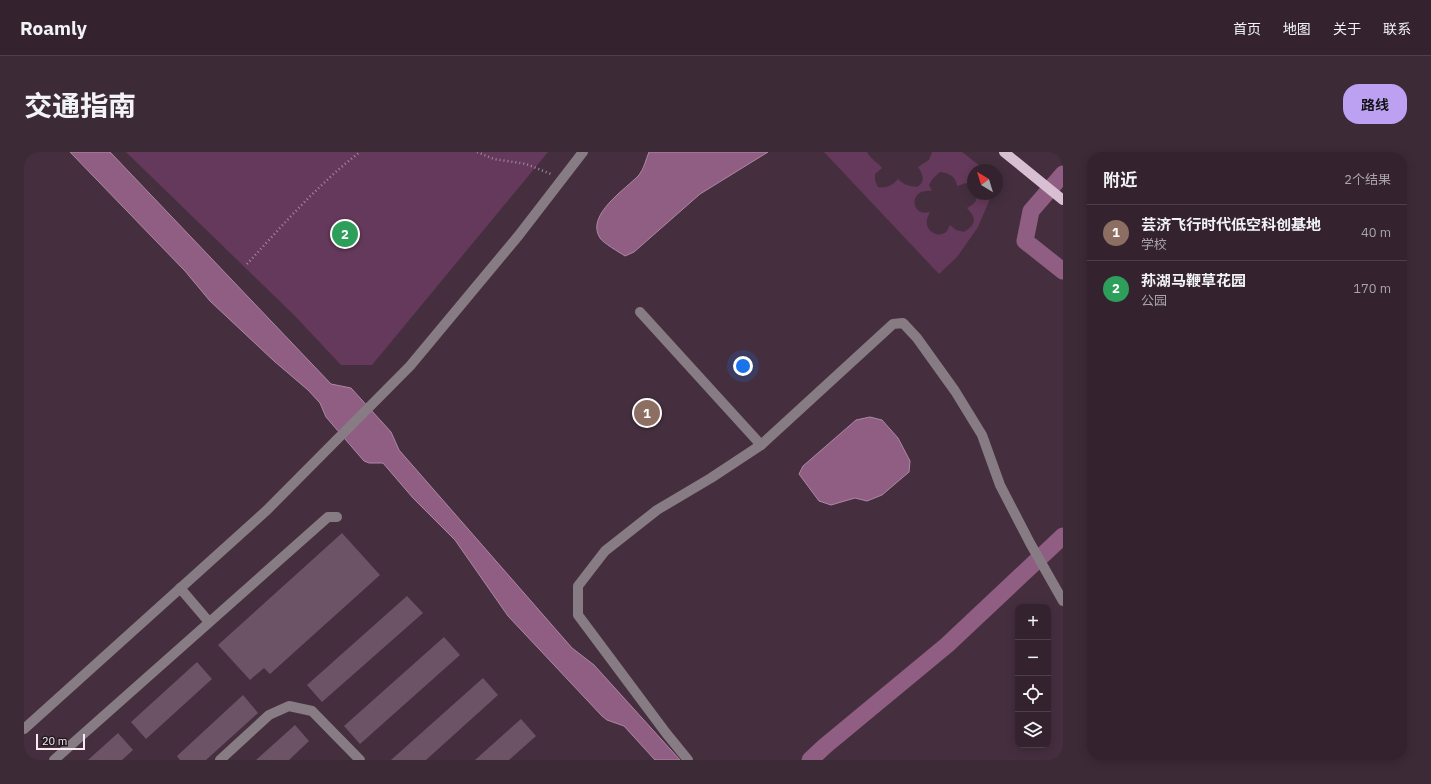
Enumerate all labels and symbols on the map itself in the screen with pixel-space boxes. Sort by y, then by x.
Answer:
north arrow [967,164,1003,200]
pin: 2 [332,219,358,249]
your location [733,356,753,376]
pin: 1 [634,398,660,428]
scale bar [36,732,85,751]

